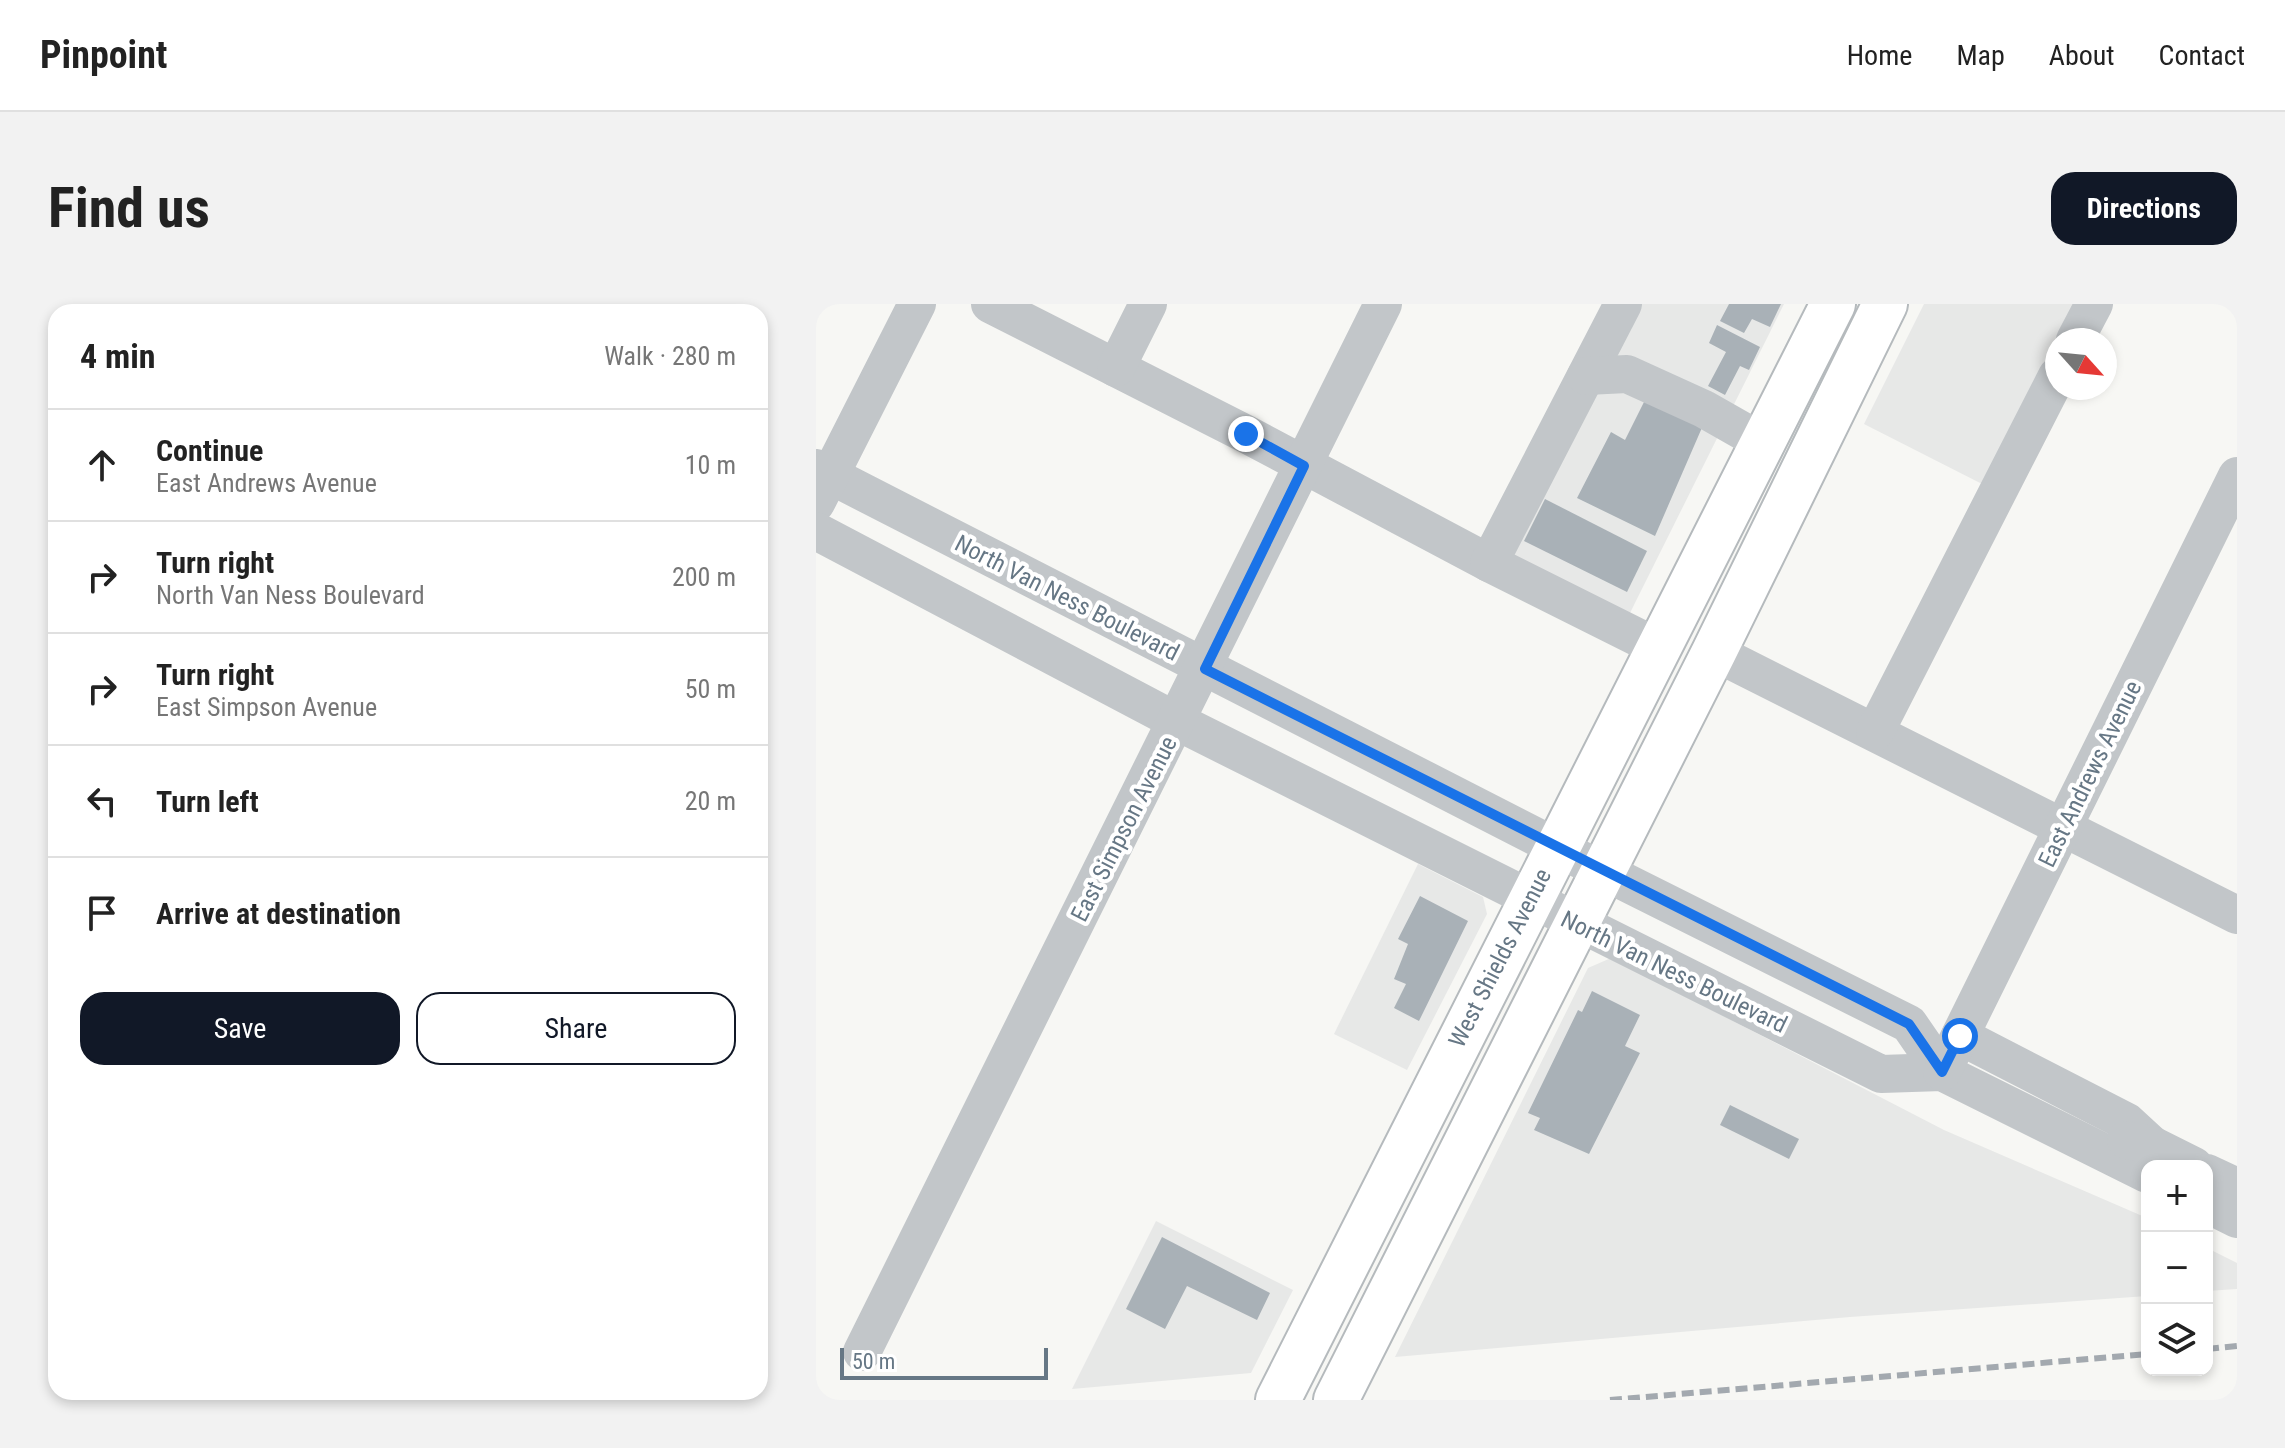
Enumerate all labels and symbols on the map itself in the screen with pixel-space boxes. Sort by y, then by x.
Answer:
north arrow [2045,328,2117,400]
route end [1228,416,1264,452]
street label: North Van Ness Boulevard [950,529,1184,667]
street label: East Andrews Avenue [2033,676,2147,872]
street label: East Simpson Avenue [1065,732,1183,926]
street label: West Shields Avenue [1443,864,1557,1052]
street label: North Van Ness Boulevard [1556,905,1792,1039]
route start [1942,1018,1978,1054]
scale bar [840,1344,1048,1380]

